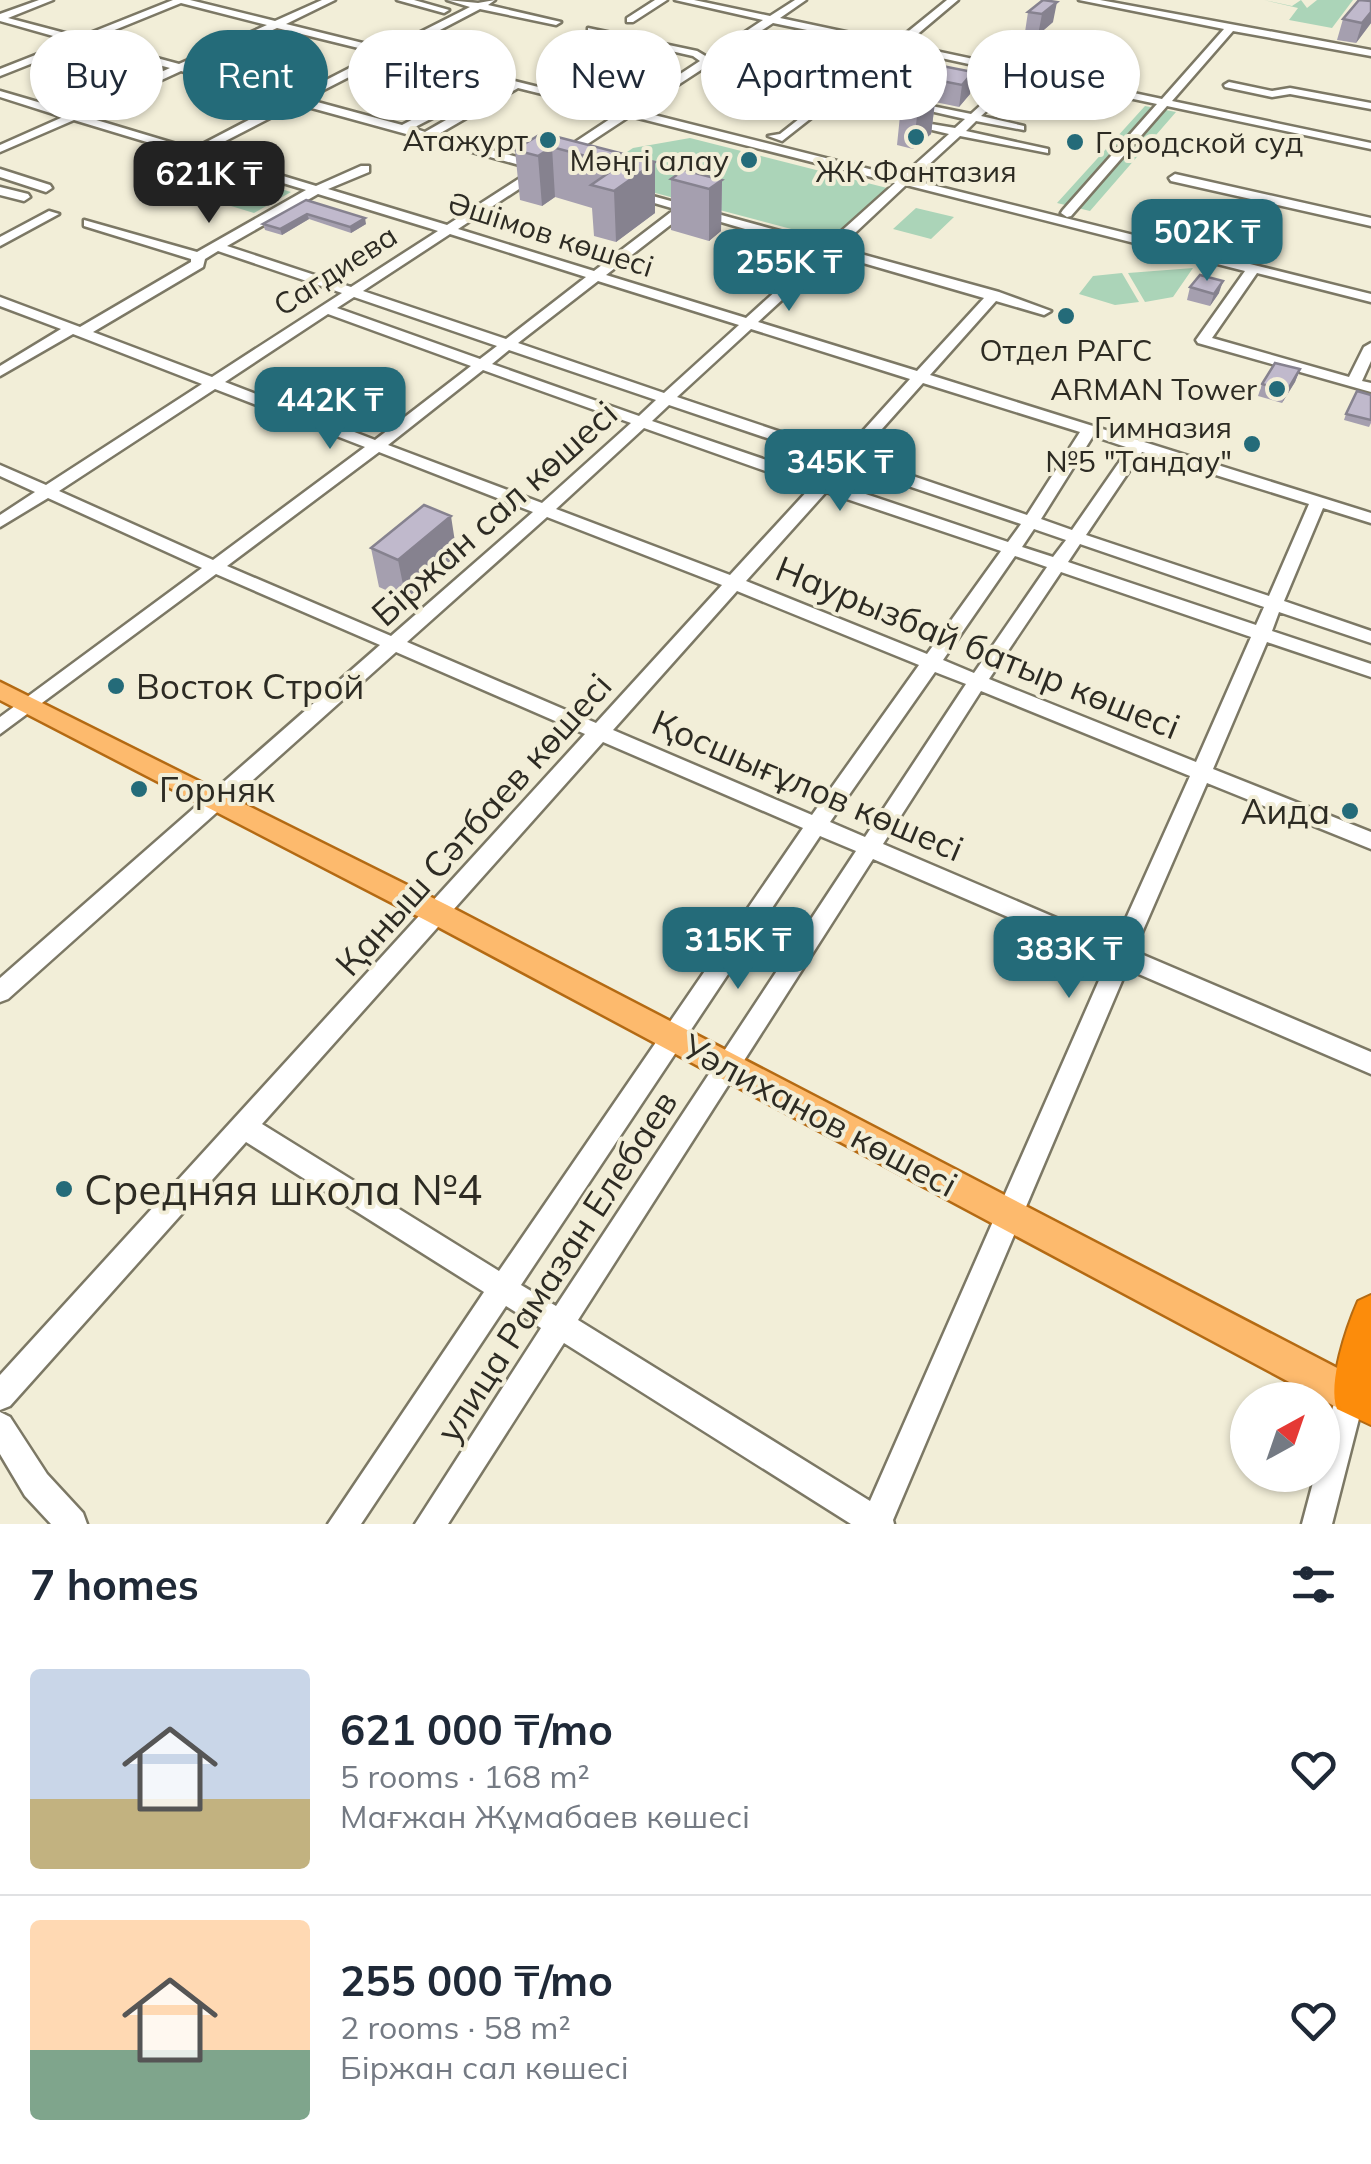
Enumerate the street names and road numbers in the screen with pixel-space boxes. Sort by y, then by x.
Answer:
street label: Әшімов көшесі [443,183,659,285]
street label: Сагдиева [266,216,404,324]
street label: Біржан сал көшесі [362,391,626,635]
street label: Наурызбай батыр көшесі [770,546,1186,748]
street label: Қаныш Сәтбаев көшесі [325,664,621,984]
street label: Қосшығұлов көшесі [646,700,970,870]
street label: Уәлиханов көшесі [674,1023,965,1206]
street label: улица Рамазан Елебаев [426,1082,686,1450]

